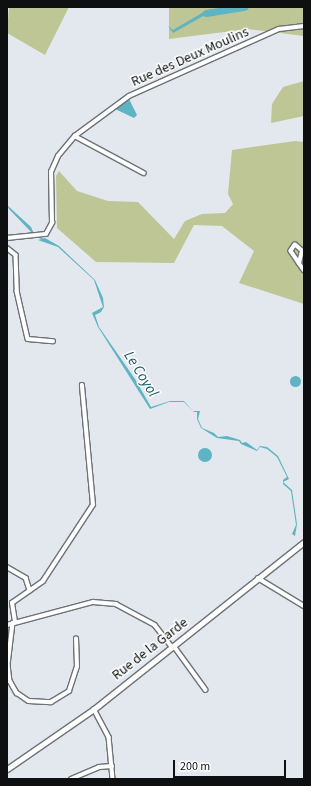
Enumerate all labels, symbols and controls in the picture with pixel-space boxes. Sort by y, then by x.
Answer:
street label: Rue des Deux Moulins [129,24,251,90]
water label: Le Coyol [120,348,162,400]
street label: Rue de la Garde [109,614,191,684]
scale bar [175,752,288,778]
text: 200 m [180,758,210,775]

